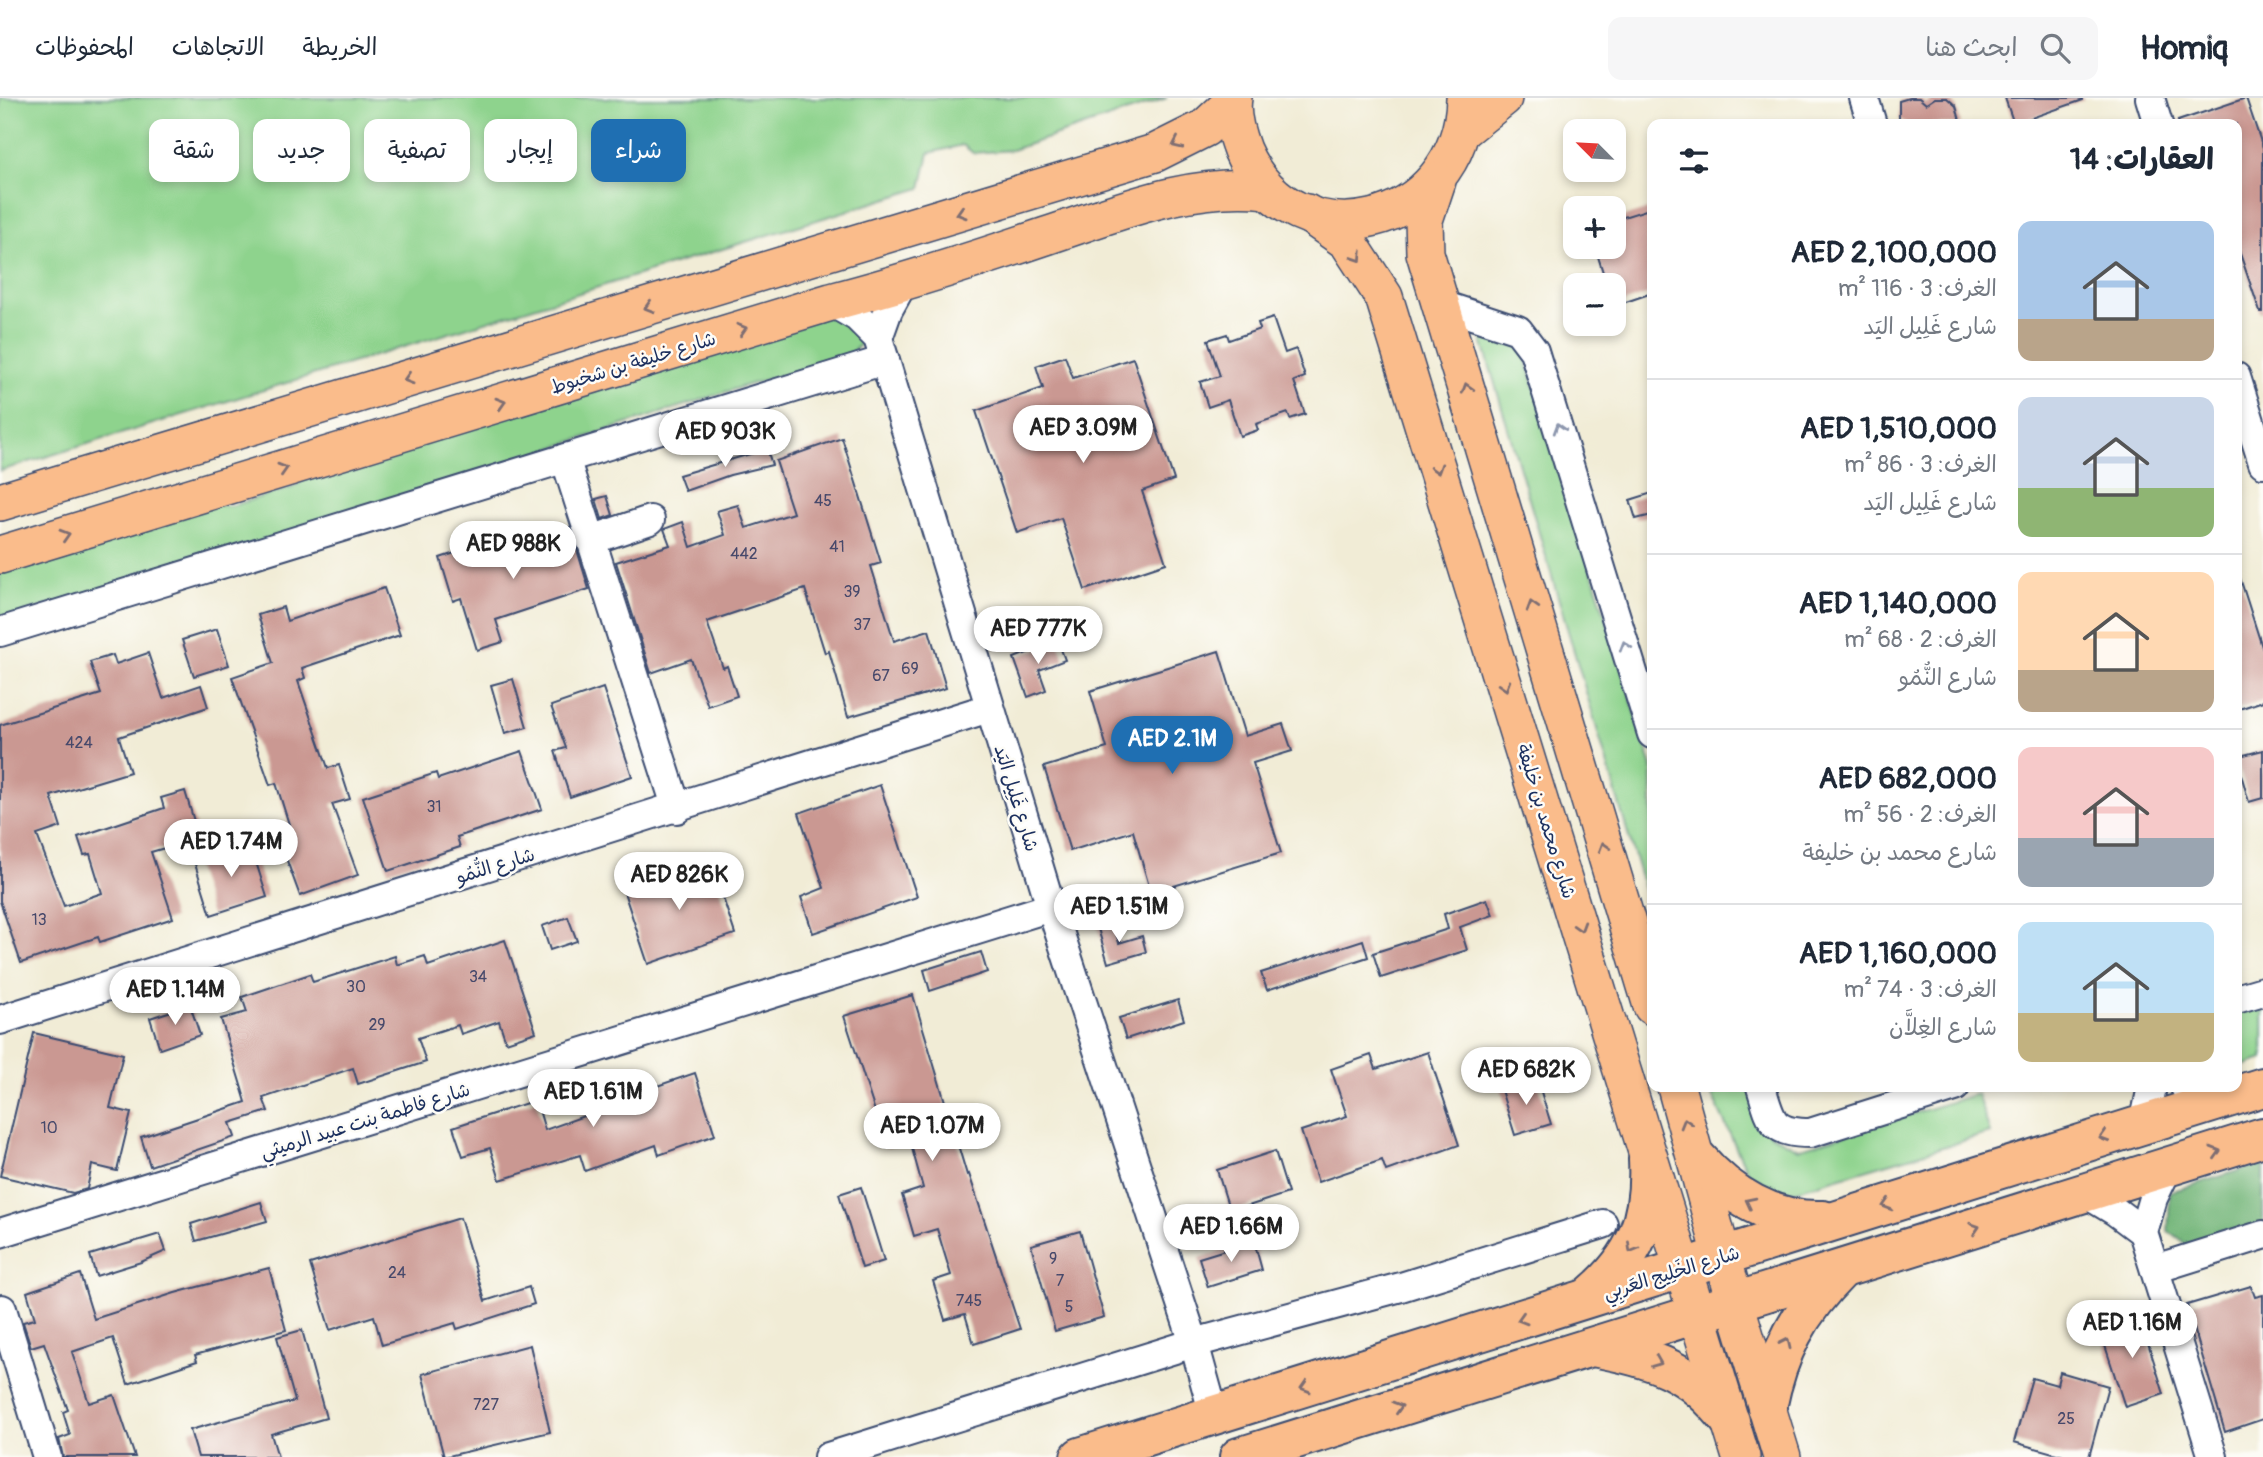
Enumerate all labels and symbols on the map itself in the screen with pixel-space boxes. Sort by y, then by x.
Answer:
north arrow [1563,119,1626,182]
one-way arrow [1172,135,1185,149]
one-way arrow [955,204,967,219]
one-way arrow [1349,250,1362,263]
one-way arrow [644,298,656,313]
one-way arrow [735,323,747,337]
street label: شارع خليفة بن شخبوط [548,326,719,400]
one-way arrow [402,371,414,386]
one-way arrow [1460,382,1475,394]
one-way arrow [494,396,506,411]
pin: AED 3.09M [1003,406,1163,465]
pin: AED 903K [653,410,797,469]
one-way arrow [1552,422,1567,434]
one-way arrow [277,462,289,477]
one-way arrow [1429,463,1444,475]
house number: 45 [814,491,832,511]
pin: AED 988K [441,522,585,581]
one-way arrow [59,529,71,544]
house number: 41 [829,537,845,557]
house number: 442 [730,544,758,564]
house number: 39 [843,582,861,602]
one-way arrow [1526,600,1541,612]
pin: AED 777K [966,606,1110,666]
house number: 37 [853,615,871,635]
one-way arrow [1619,640,1633,652]
house number: 69 [901,659,919,679]
house number: 67 [872,666,890,686]
one-way arrow [1497,679,1511,692]
pin: AED 2.1M [1100,716,1244,776]
house number: 424 [65,733,93,753]
street label: شارع محمد بن خليفة [1510,741,1581,902]
street label: شارع غَلِيل اليَد [987,742,1044,855]
house number: 31 [426,797,442,817]
pin: AED 1.74M [151,820,311,879]
street label: شارع النُّمُو [451,840,538,891]
one-way arrow [1598,841,1613,853]
pin: AED 826K [607,852,751,912]
pin: AED 1.51M [1039,884,1199,944]
house number: 13 [31,910,47,930]
one-way arrow [1572,920,1586,932]
house number: 34 [469,967,487,987]
pin: AED 1.14M [95,968,255,1027]
house number: 30 [346,977,366,997]
house number: 29 [368,1015,386,1035]
pin: AED 682K [1454,1048,1598,1107]
pin: AED 1.61M [513,1070,673,1129]
street label: شارع فاطمة بنت عبيد الرميثي [257,1078,474,1168]
pin: AED 1.07M [852,1104,1012,1163]
one-way arrow [1680,1117,1695,1129]
house number: 10 [40,1118,58,1138]
one-way arrow [2099,1128,2111,1143]
one-way arrow [2209,1146,2221,1161]
one-way arrow [1745,1196,1757,1210]
one-way arrow [1881,1196,1893,1211]
pin: AED 1.66M [1151,1204,1311,1264]
one-way arrow [1969,1222,1981,1236]
street label: شارع الخَلِيج العَربِي [1600,1240,1744,1309]
one-way arrow [1627,1241,1640,1254]
house number: 9 [1049,1249,1057,1269]
house number: 24 [388,1263,406,1283]
house number: 7 [1056,1271,1065,1291]
house number: 745 [956,1291,982,1311]
house number: 5 [1065,1297,1073,1317]
pin: AED 1.16M [2052,1300,2212,1360]
one-way arrow [1516,1310,1528,1325]
one-way arrow [1778,1338,1792,1350]
one-way arrow [1651,1354,1663,1368]
one-way arrow [1299,1378,1311,1393]
house number: 727 [473,1395,499,1415]
one-way arrow [1391,1401,1404,1415]
house number: 25 [2057,1409,2075,1429]

